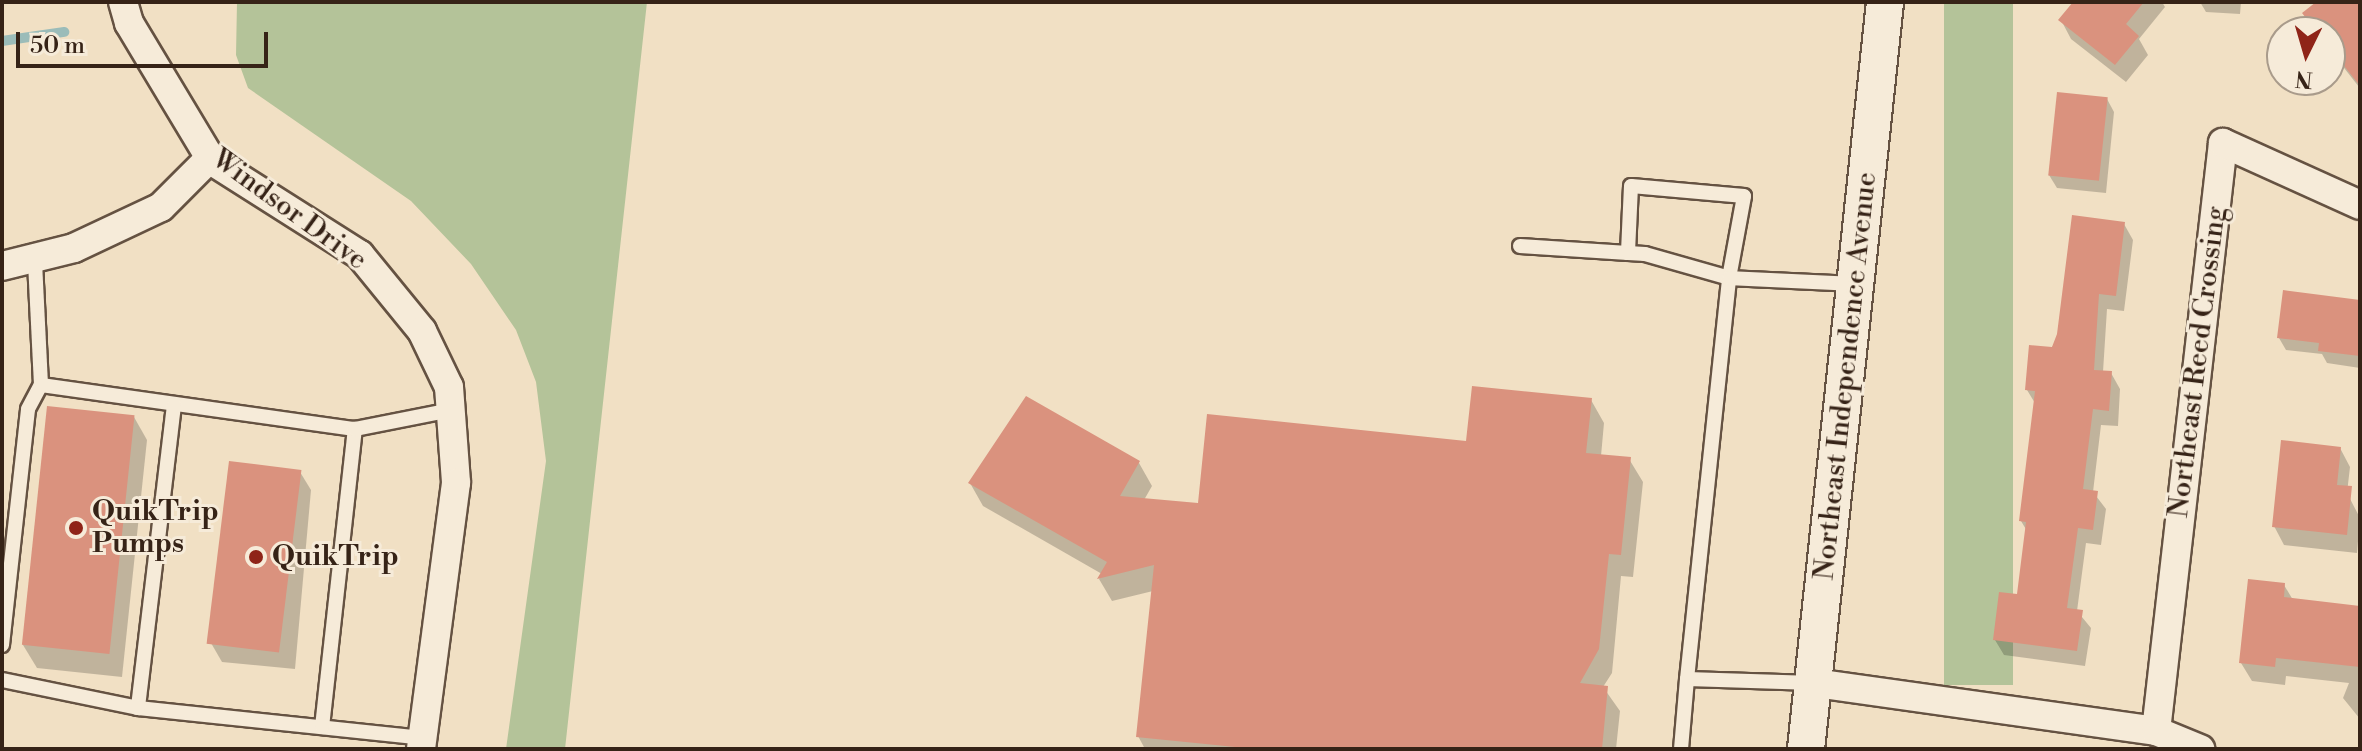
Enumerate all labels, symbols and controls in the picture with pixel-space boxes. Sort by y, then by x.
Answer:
scale bar [20,16,272,66]
north arrow [2266,16,2346,96]
text: 50 m [30,31,85,61]
text: N [2294,64,2314,93]
street label: Windsor Drive [205,143,373,277]
street label: Northeast Independence Avenue [1808,170,1884,582]
street label: Northeast Reed Crossing [2162,204,2234,520]
place label: QuikTrip Pumps [92,495,219,561]
marker: QuikTrip Pumps [67,519,85,537]
place label: QuikTrip [272,540,399,574]
marker: QuikTrip [247,548,265,566]

